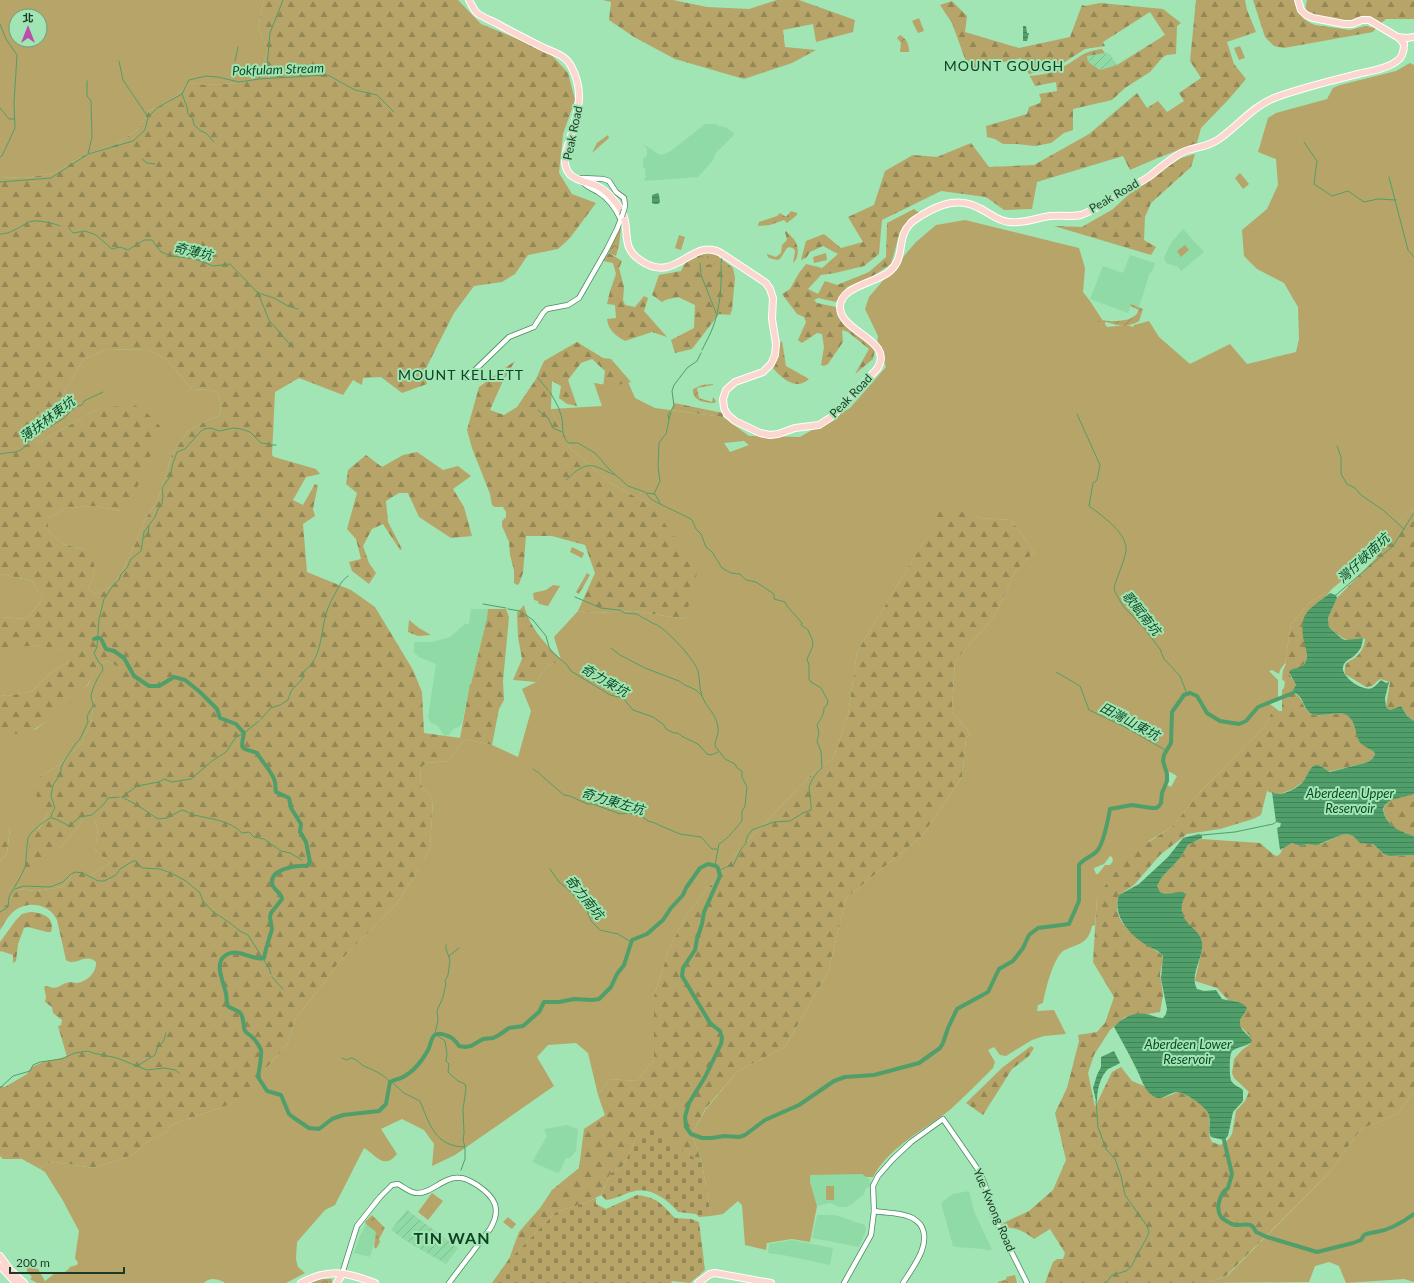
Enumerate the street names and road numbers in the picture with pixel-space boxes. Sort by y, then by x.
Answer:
street label: Peak Road [559,104,586,161]
street label: Peak Road [1086,175,1141,216]
street label: Peak Road [826,371,875,421]
street label: Yue Kwong Road [970,1166,1019,1254]

